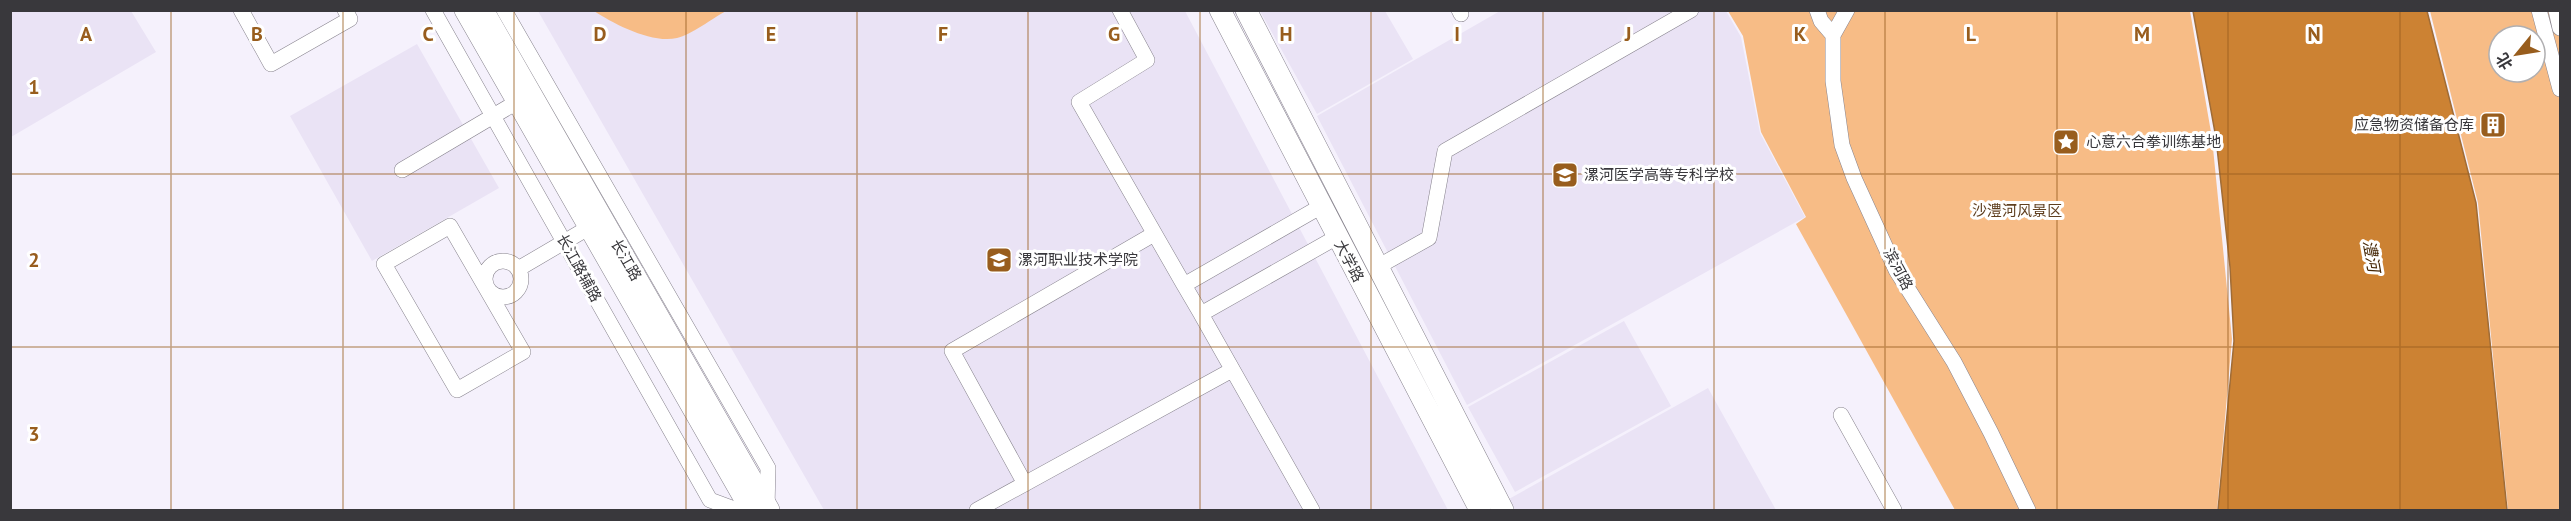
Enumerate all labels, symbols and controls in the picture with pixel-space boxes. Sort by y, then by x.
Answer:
text: A [80,21,93,47]
text: B [251,21,263,47]
text: C [422,21,434,47]
text: D [594,21,607,47]
text: E [766,21,776,47]
text: F [938,21,948,47]
text: G [1108,21,1120,47]
text: H [1279,21,1293,47]
text: I [1454,21,1460,47]
text: J [1624,21,1631,47]
text: K [1794,21,1807,47]
text: L [1966,21,1977,47]
text: M [2134,21,2150,47]
text: N [2307,21,2321,47]
north arrow [2487,24,2547,84]
text: 北 [2491,50,2517,73]
text: 1 [28,74,40,100]
building icon: 应急物资储备仓库 [2478,110,2508,140]
place label: 应急物资储备仓库 [2354,115,2474,134]
place icon: 心意六合拳训练基地 [2051,127,2081,157]
place label: 心意六合拳训练基地 [2086,132,2221,151]
school or university icon: 漯河医学高等专科学校 [1550,160,1580,190]
place label: 漯河医学高等专科学校 [1584,165,1734,184]
park label: 沙澧河风景区 [1972,201,2062,220]
street label: 长江路辅路 [553,230,606,305]
street label: 长江路 [607,236,646,284]
street label: 大学路 [1330,236,1368,285]
water label: 澧河 [2359,238,2385,276]
street label: 滨河路 [1879,244,1917,293]
school or university icon: 漯河职业技术学院 [984,245,1014,275]
text: 2 [28,247,40,273]
place label: 漯河职业技术学院 [1018,250,1138,269]
text: 3 [28,421,40,447]

